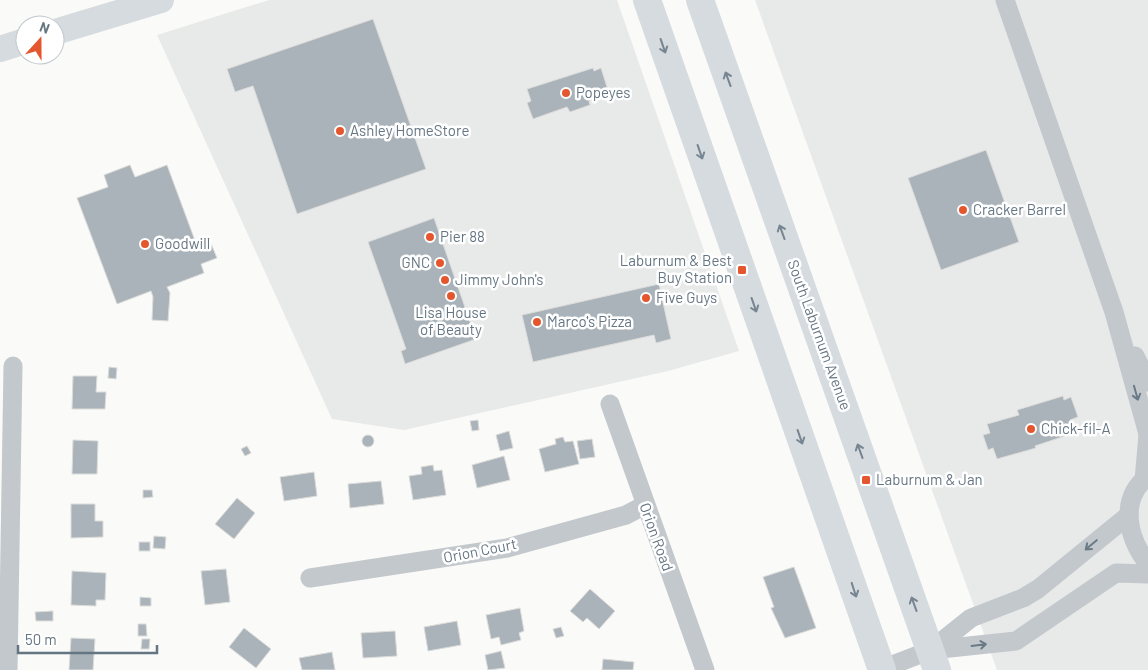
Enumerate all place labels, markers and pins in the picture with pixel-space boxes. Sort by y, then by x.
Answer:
place label: Popeyes [576,83,631,101]
marker: Popeyes [560,87,572,99]
place label: Ashley HomeStore [350,121,469,139]
marker: Ashley HomeStore [334,125,346,137]
place label: Cracker Barrel [973,200,1066,218]
marker: Cracker Barrel [957,204,969,216]
place label: Pier 88 [440,227,485,245]
marker: Pier 88 [424,231,436,243]
place label: Goodwill [155,234,210,252]
marker: Goodwill [139,238,151,250]
place label: Laburnum & Best Buy Station [620,251,732,286]
place label: GNC [402,253,430,271]
marker: GNC [434,257,446,269]
marker: Laburnum & Best Buy Station [736,264,748,276]
place label: Jimmy John's [455,270,543,288]
marker: Jimmy John's [439,274,451,286]
place label: Five Guys [656,288,717,306]
marker: Lisa House of Beauty [445,290,457,302]
marker: Five Guys [640,292,652,304]
place label: Lisa House of Beauty [415,303,487,338]
place label: Marco's Pizza [547,312,632,330]
marker: Marco's Pizza [531,316,543,328]
place label: Chick-fil-A [1041,419,1111,437]
marker: Chick-fil-A [1025,423,1037,435]
place label: Laburnum & Jan [876,470,983,488]
marker: Laburnum & Jan [860,474,872,486]

